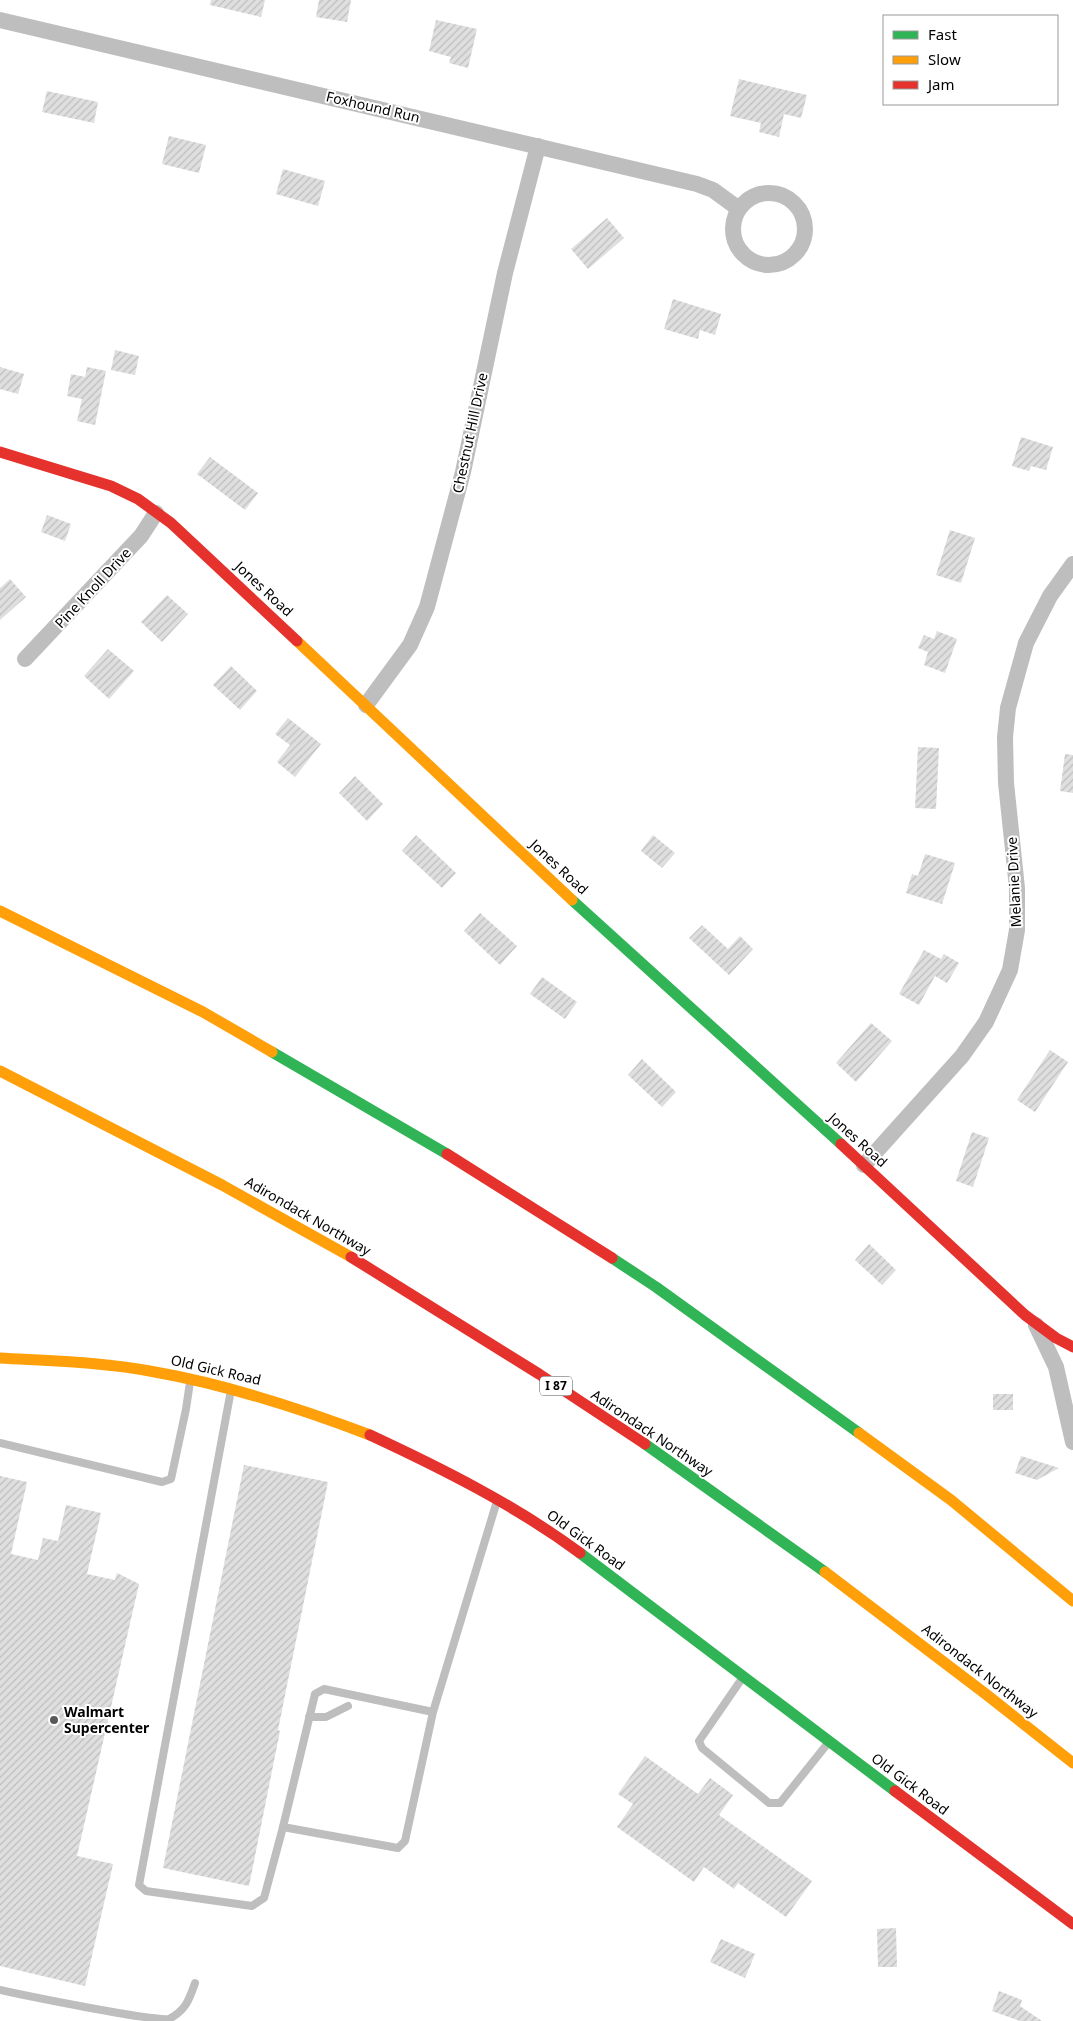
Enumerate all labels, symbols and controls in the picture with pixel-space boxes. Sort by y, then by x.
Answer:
legend [883,15,1058,105]
text: Fast [928,24,957,44]
text: Slow [928,49,961,69]
text: Jam [926,74,955,94]
street label: Foxhound Run [324,87,422,127]
street label: Chestnut Hill Drive [447,371,492,495]
street label: Pine Knoll Drive [50,543,135,632]
street label: Jones Road [230,555,297,620]
street label: Jones Road [525,833,592,898]
street label: Melanie Drive [1002,836,1025,928]
street label: Jones Road [823,1107,892,1171]
street label: Adirondack Northway [242,1172,376,1260]
street label: Old Gick Road [169,1350,263,1389]
road number: I 87 [540,1376,572,1395]
street label: Adirondack Northway [588,1385,717,1481]
street label: Old Gick Road [543,1505,629,1574]
street label: Adirondack Northway [918,1619,1043,1723]
place label: Walmart Supercenter [64,1702,150,1737]
marker: Walmart Supercenter [48,1714,60,1726]
street label: Old Gick Road [868,1748,953,1819]

